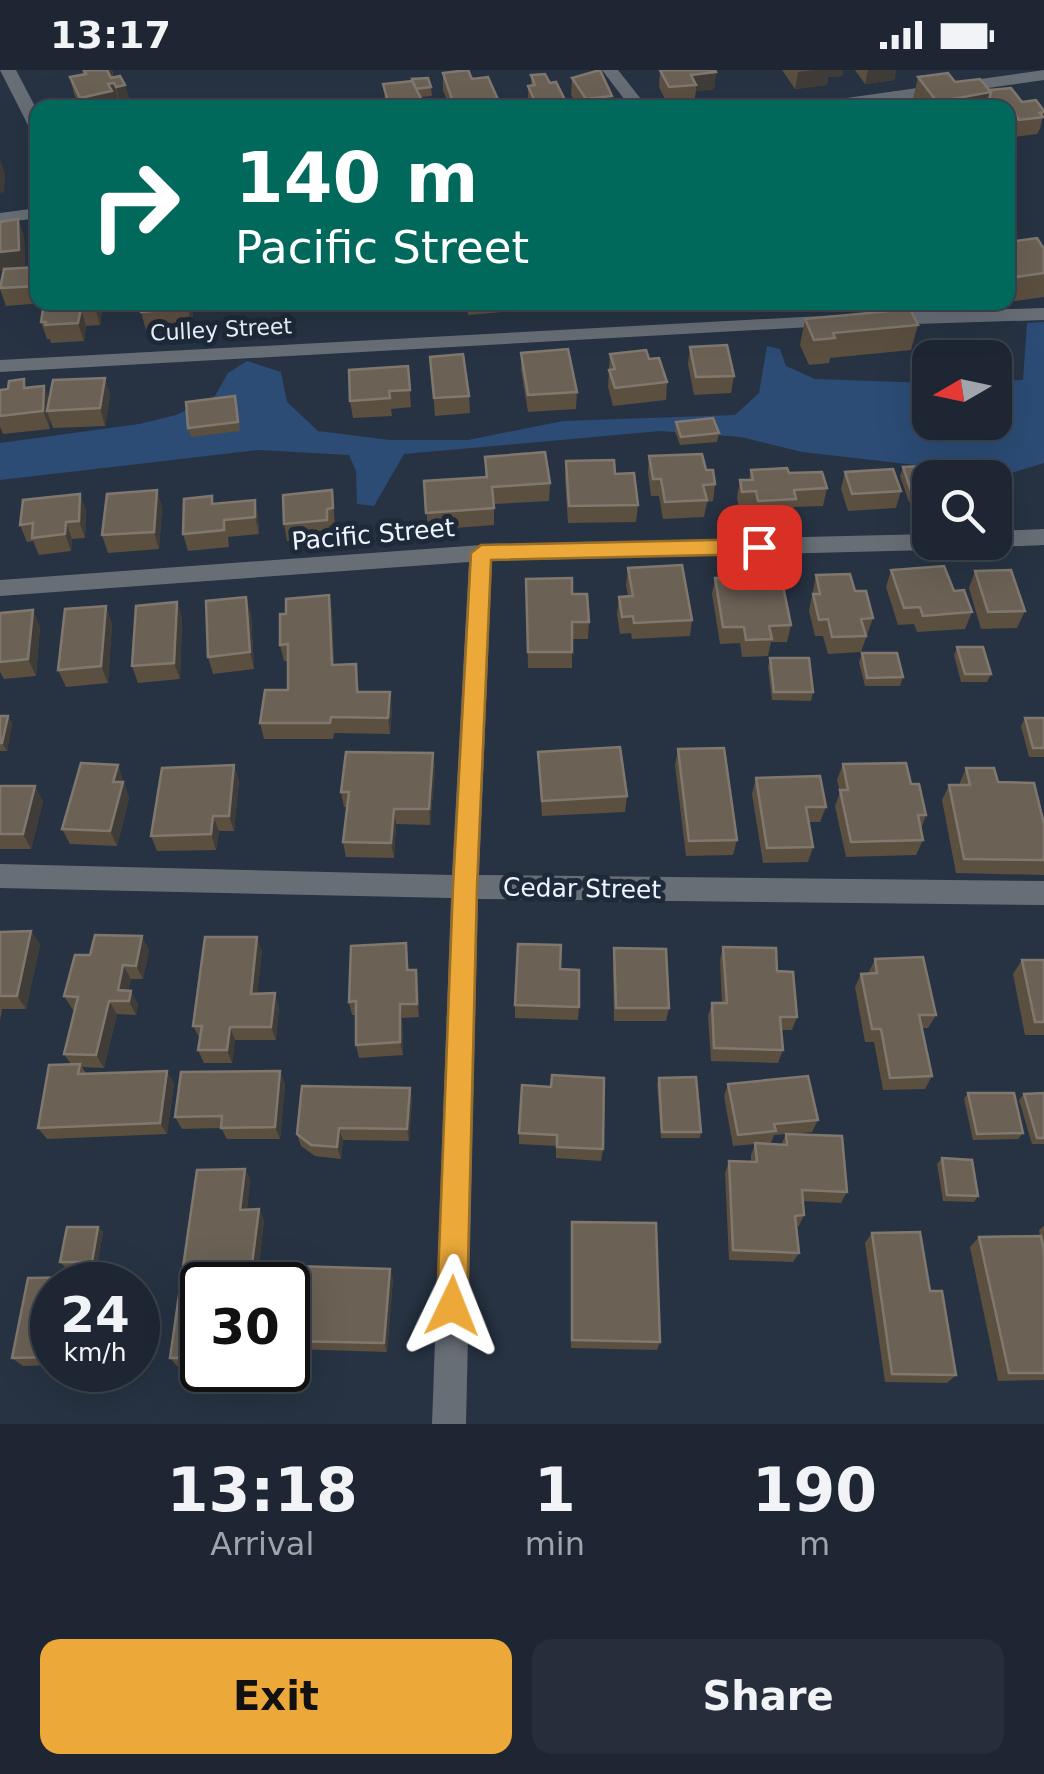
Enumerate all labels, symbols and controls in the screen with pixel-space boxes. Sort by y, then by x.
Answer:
text: 13:17 [50,13,171,57]
text: 140 m [235,137,478,219]
icon: right [70,140,200,270]
text: Pacific Street [235,221,529,274]
street label: Culley Street [150,313,293,346]
north arrow [912,340,1012,440]
map controls [912,340,1012,560]
button: search [912,460,1012,560]
pin [717,505,802,590]
street label: Pacific Street [290,513,456,556]
icon: arrive [732,520,787,575]
street label: Cedar Street [503,873,662,904]
position arrow [400,1254,504,1358]
speed limit sign: 30 [180,1262,310,1392]
text: 24 [60,1286,130,1344]
text: km/h [63,1338,127,1367]
text: 13:18 [167,1455,358,1525]
text: 1 [534,1455,576,1525]
text: 190 [752,1455,877,1525]
text: Arrival [210,1525,314,1563]
text: min [525,1525,585,1563]
text: m [799,1525,830,1563]
button: Exit [40,1639,512,1754]
button: Share [532,1639,1004,1754]

